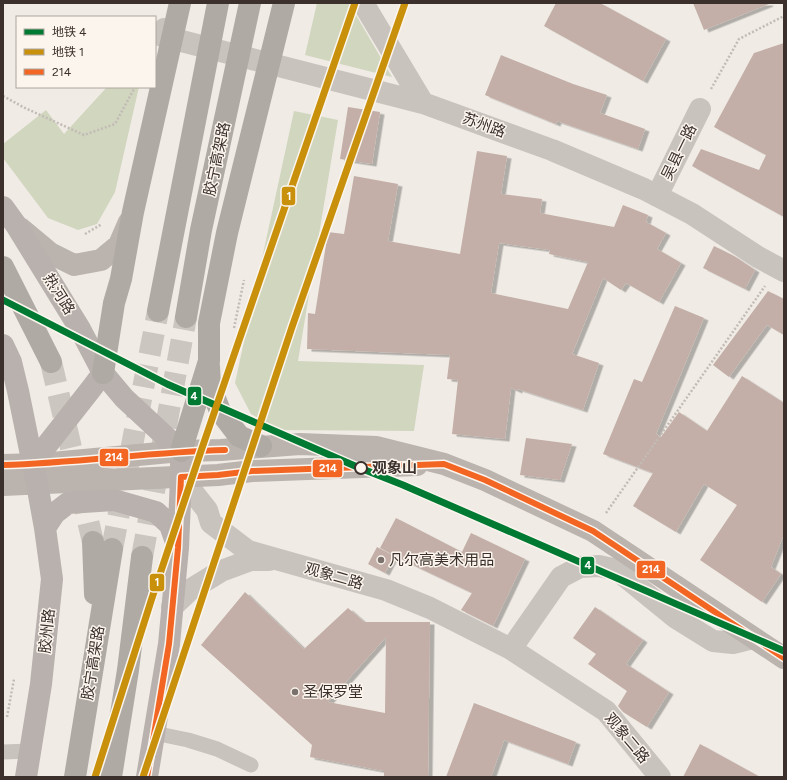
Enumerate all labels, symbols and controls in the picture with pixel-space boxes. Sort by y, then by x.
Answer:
legend [16,16,156,88]
text: 地铁 4 [52,25,87,39]
text: 地铁 1 [52,45,84,59]
text: 214 [52,65,72,79]
street label: 苏州路 [460,109,508,141]
street label: 胶宁高架路 [200,120,234,198]
street label: 吴县一路 [658,121,700,183]
line badge: 1 [281,186,296,206]
text: 1 [287,190,291,203]
street label: 热河路 [39,270,79,318]
line badge: 4 [187,386,202,406]
text: 4 [191,390,198,403]
line badge: 214 [99,448,129,467]
text: 214 [105,451,123,464]
line badge: 214 [312,459,343,478]
place label: 观象山 [372,459,417,477]
marker: 观象山 [354,461,368,475]
text: 214 [319,462,337,475]
place label: 凡尔高美术用品 [389,551,494,569]
marker: 凡尔高美术用品 [376,555,386,565]
line badge: 4 [580,556,595,575]
street label: 观象二路 [303,559,365,593]
text: 4 [585,559,592,572]
line badge: 214 [636,560,666,579]
text: 214 [642,563,660,576]
line badge: 1 [149,573,165,592]
text: 1 [155,576,159,589]
street label: 胶州路 [36,608,58,654]
street label: 胶宁高架路 [78,625,108,701]
place label: 圣保罗堂 [303,683,363,701]
marker: 圣保罗堂 [290,687,300,697]
street label: 观象二路 [601,709,653,767]

